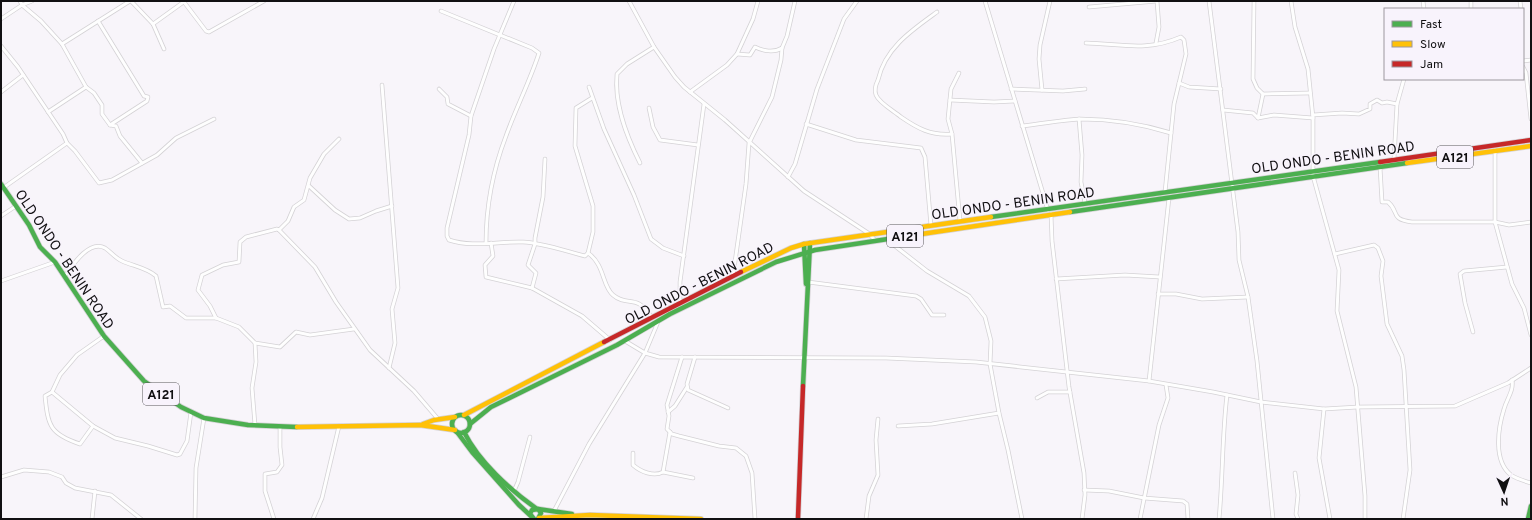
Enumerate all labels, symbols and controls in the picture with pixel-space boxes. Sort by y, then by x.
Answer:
legend [1384,8,1524,80]
text: Fast [1420,17,1442,33]
text: Slow [1420,37,1446,53]
text: Jam [1420,57,1443,73]
street label: OLD ONDO - BENIN ROAD [1250,139,1416,178]
road number: A121 [1437,146,1473,168]
street label: OLD ONDO - BENIN ROAD [930,185,1096,224]
street label: OLD ONDO - BENIN ROAD [11,187,117,333]
road number: A121 [887,225,923,247]
street label: OLD ONDO - BENIN ROAD [622,239,777,329]
road number: A121 [143,383,179,405]
north arrow [1484,472,1524,512]
text: N [1500,494,1509,508]

